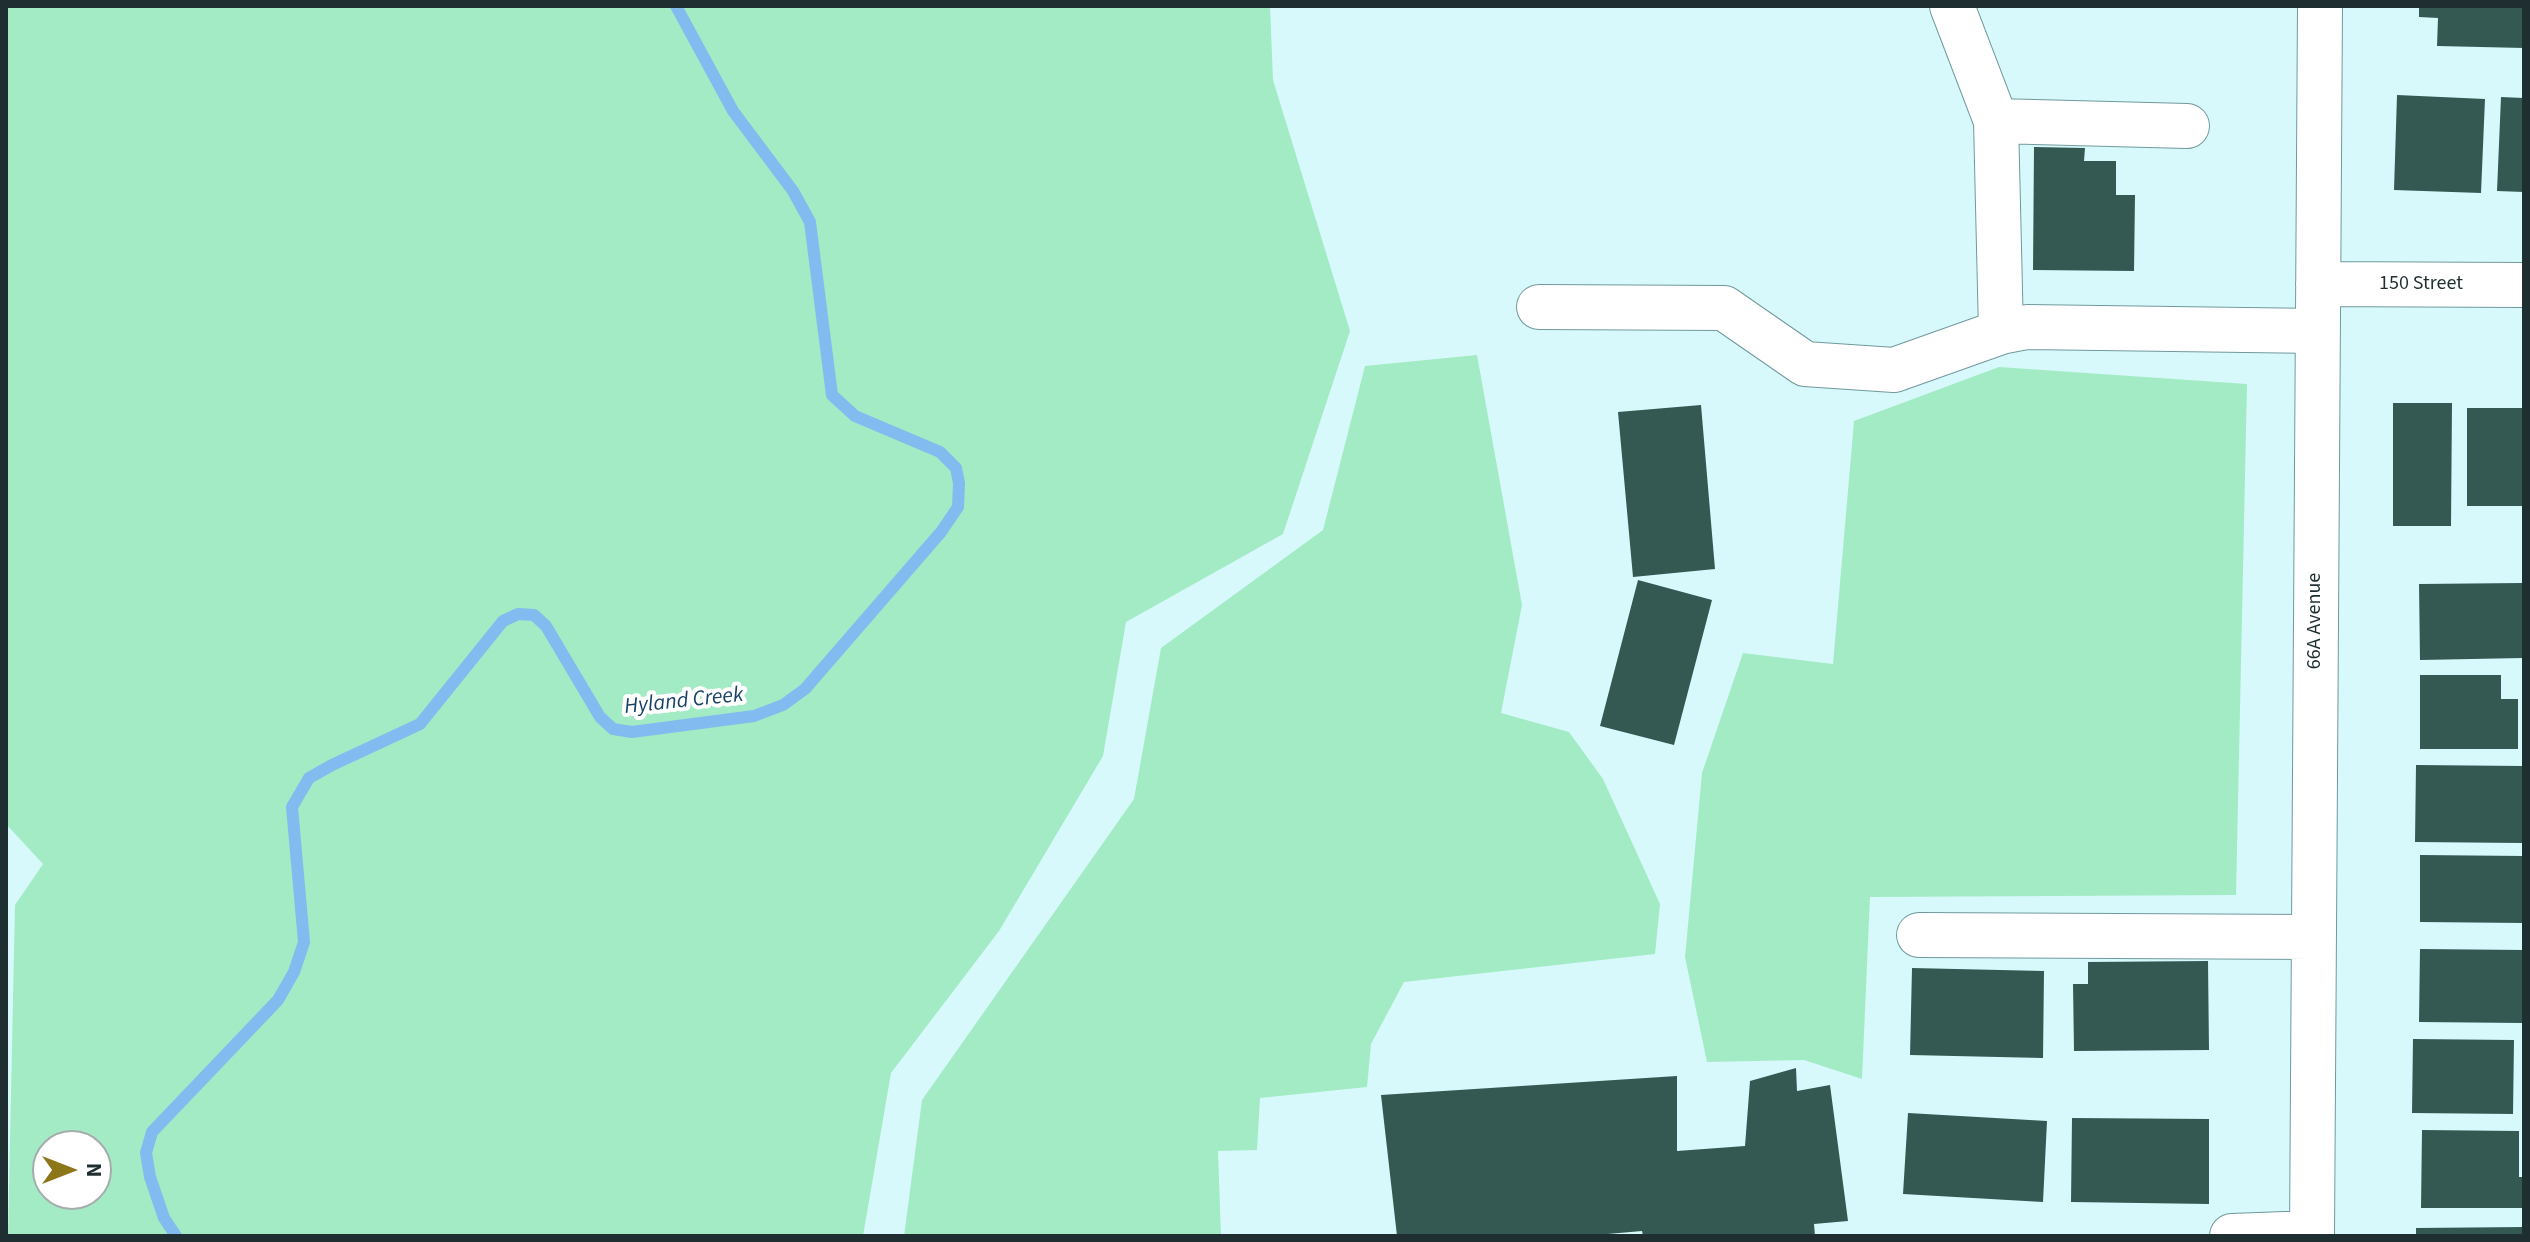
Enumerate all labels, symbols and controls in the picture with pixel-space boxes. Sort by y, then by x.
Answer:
street label: 150 Street [2379,273,2463,297]
street label: 66A Avenue [2304,573,2328,669]
water label: Hyland Creek [623,683,745,721]
north arrow [32,1130,112,1210]
text: N [78,1163,110,1177]

